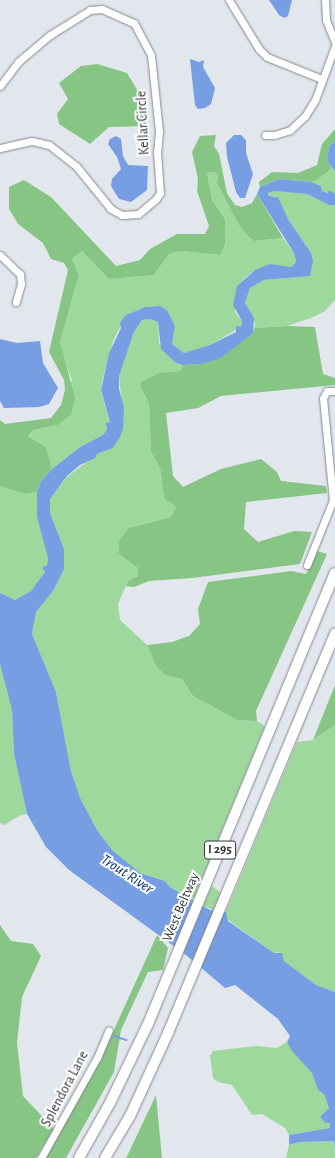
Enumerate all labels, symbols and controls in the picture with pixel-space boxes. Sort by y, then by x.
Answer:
street label: Kellar Circle [133,90,153,156]
road number: I 295 [204,839,236,861]
water label: Trout River [97,850,157,898]
street label: West Beltway [159,870,203,944]
street label: Splendora Lane [38,1048,92,1130]

